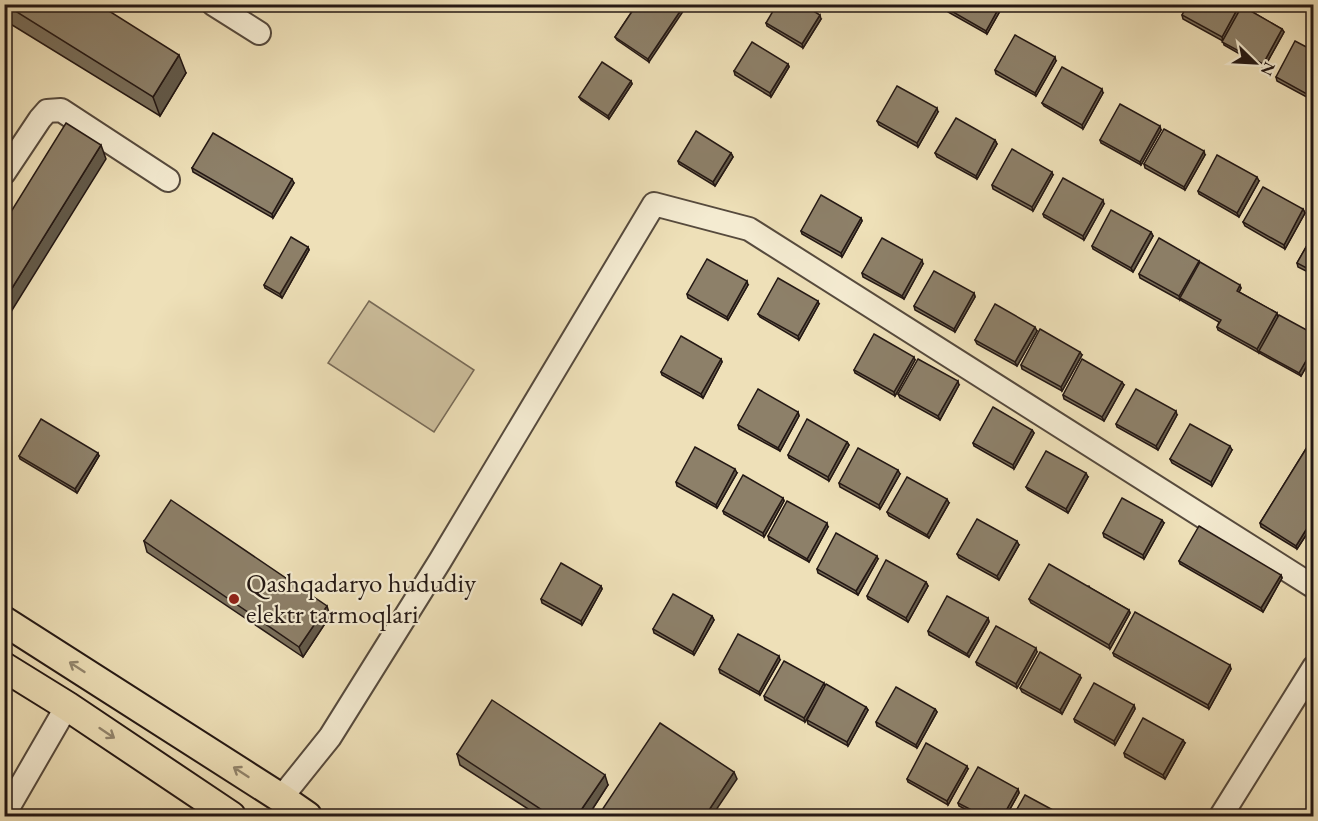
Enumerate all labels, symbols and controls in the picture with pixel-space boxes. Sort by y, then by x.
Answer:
north arrow [1225,33,1285,93]
text: N [1256,59,1280,79]
place label: Qashqadaryo hududiy elektr tarmoqlari [246,565,476,631]
marker: Qashqadaryo hududiy elektr tarmoqlari [227,592,241,606]
one-way arrow [69,661,86,673]
one-way arrow [98,726,115,739]
one-way arrow [233,766,250,778]

